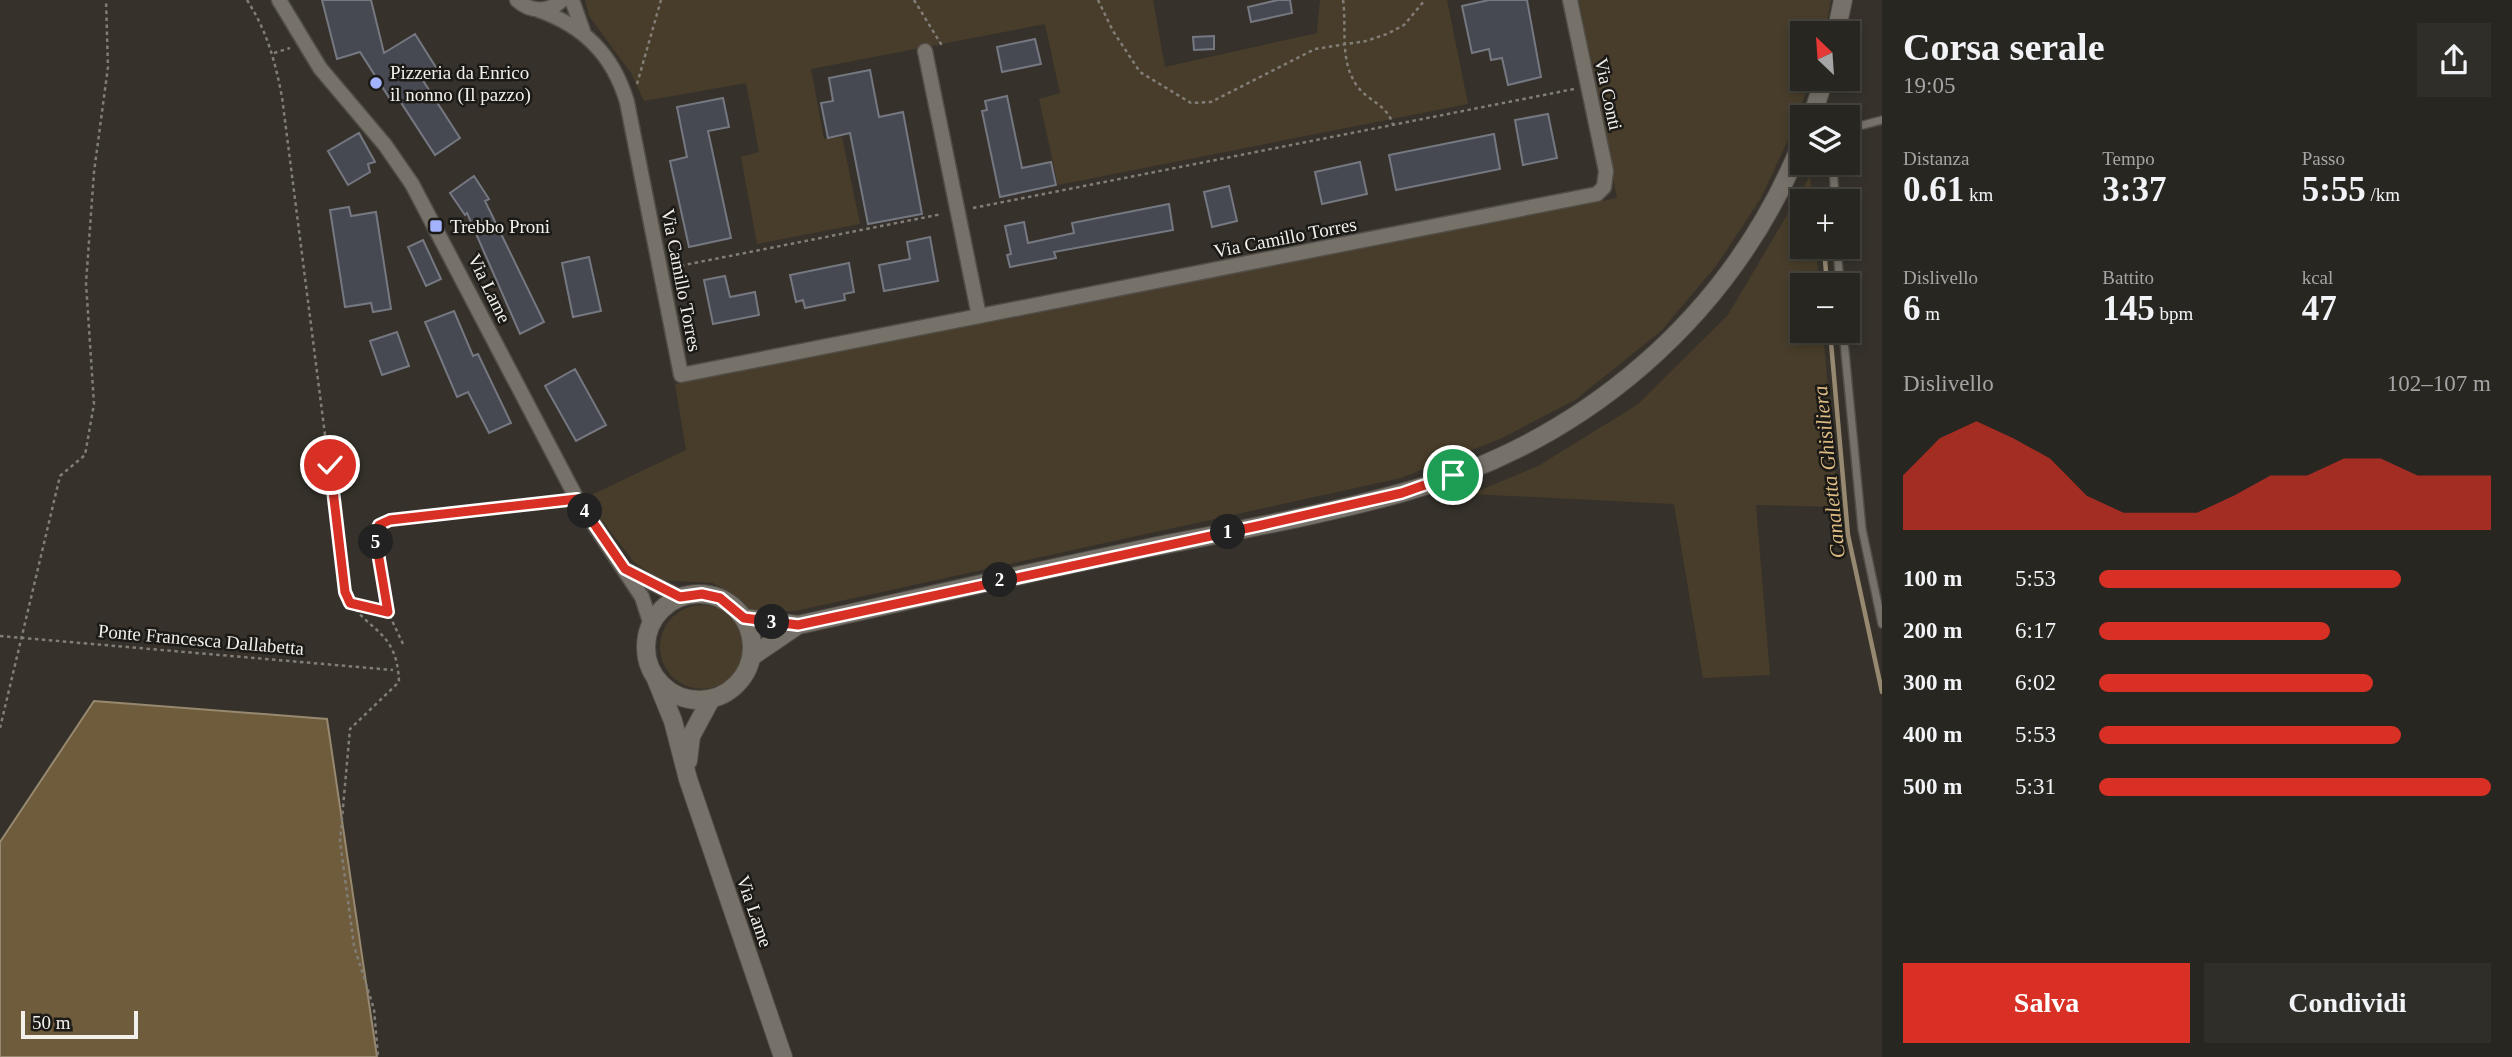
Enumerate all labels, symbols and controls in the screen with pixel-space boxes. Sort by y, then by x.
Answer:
north arrow [1790,21,1860,91]
map controls [1790,21,1860,343]
button: share [2417,23,2491,97]
text: Corsa serale [1903,26,2105,68]
street label: Via Conti [1591,56,1626,132]
place label: Pizzeria da Enrico il nonno (Il pazzo) [390,62,531,106]
text: 19:05 [1903,73,1955,98]
marker: Pizzeria da Enrico il nonno (Il pazzo) [368,75,384,91]
button: layers [1790,105,1860,175]
text: Distanza [1903,148,1969,169]
text: Tempo [2102,148,2155,169]
text: Passo [2302,148,2345,169]
text: 0.61 [1903,170,1964,209]
text: 3:37 [2102,170,2166,209]
text: 5:55 [2302,170,2366,209]
text: km [1964,184,1993,205]
text: /km [2366,184,2400,205]
button: + [1790,189,1860,259]
street label: Via Camillo Torres [657,207,706,353]
street label: Via Camillo Torres [1212,213,1358,262]
place label: Trebbo Proni [450,216,550,237]
marker: Trebbo Proni [428,218,444,234]
street label: Via Lame [464,250,515,326]
text: Dislivello [1903,267,1978,288]
text: Battito [2102,267,2154,288]
text: kcal [2302,267,2333,288]
button: − [1790,273,1860,343]
text: 6 [1903,289,1921,328]
text: 145 [2102,289,2155,328]
text: 47 [2302,289,2337,328]
text: m [1921,303,1940,324]
text: bpm [2155,303,2193,324]
text: Dislivello [1903,371,1994,396]
text: 102–107 m [2387,371,2491,396]
water label: Canaletta Ghisiliera [1808,385,1850,559]
pin [300,435,360,495]
pin [1423,445,1483,505]
icon: check [311,446,349,484]
icon: arrive [1434,456,1472,494]
pin: 4 [568,494,602,528]
text: 4 [580,500,589,521]
pin: 1 [1210,514,1246,550]
text: 1 [1223,521,1232,542]
pin: 5 [358,524,394,560]
text: 5 [371,531,380,552]
pin: 2 [982,562,1018,598]
text: 100 m [1903,566,1962,591]
text: 5:53 [2015,566,2056,591]
text: 2 [995,569,1004,590]
pin: 3 [754,604,790,640]
text: 3 [767,611,776,632]
text: 200 m [1903,618,1962,643]
text: 6:17 [2015,618,2056,643]
street label: Ponte Francesca Dallabetta [97,620,305,659]
text: 300 m [1903,670,1962,695]
text: 6:02 [2015,670,2056,695]
text: 400 m [1903,722,1962,747]
text: 5:53 [2015,722,2056,747]
text: 500 m [1903,774,1962,799]
text: 5:31 [2015,774,2056,799]
street label: Via Lame [733,873,777,950]
button: Salva [1903,963,2190,1043]
button: Condividi [2204,963,2491,1043]
scale bar [21,1008,138,1040]
text: 50 m [32,1012,71,1033]

